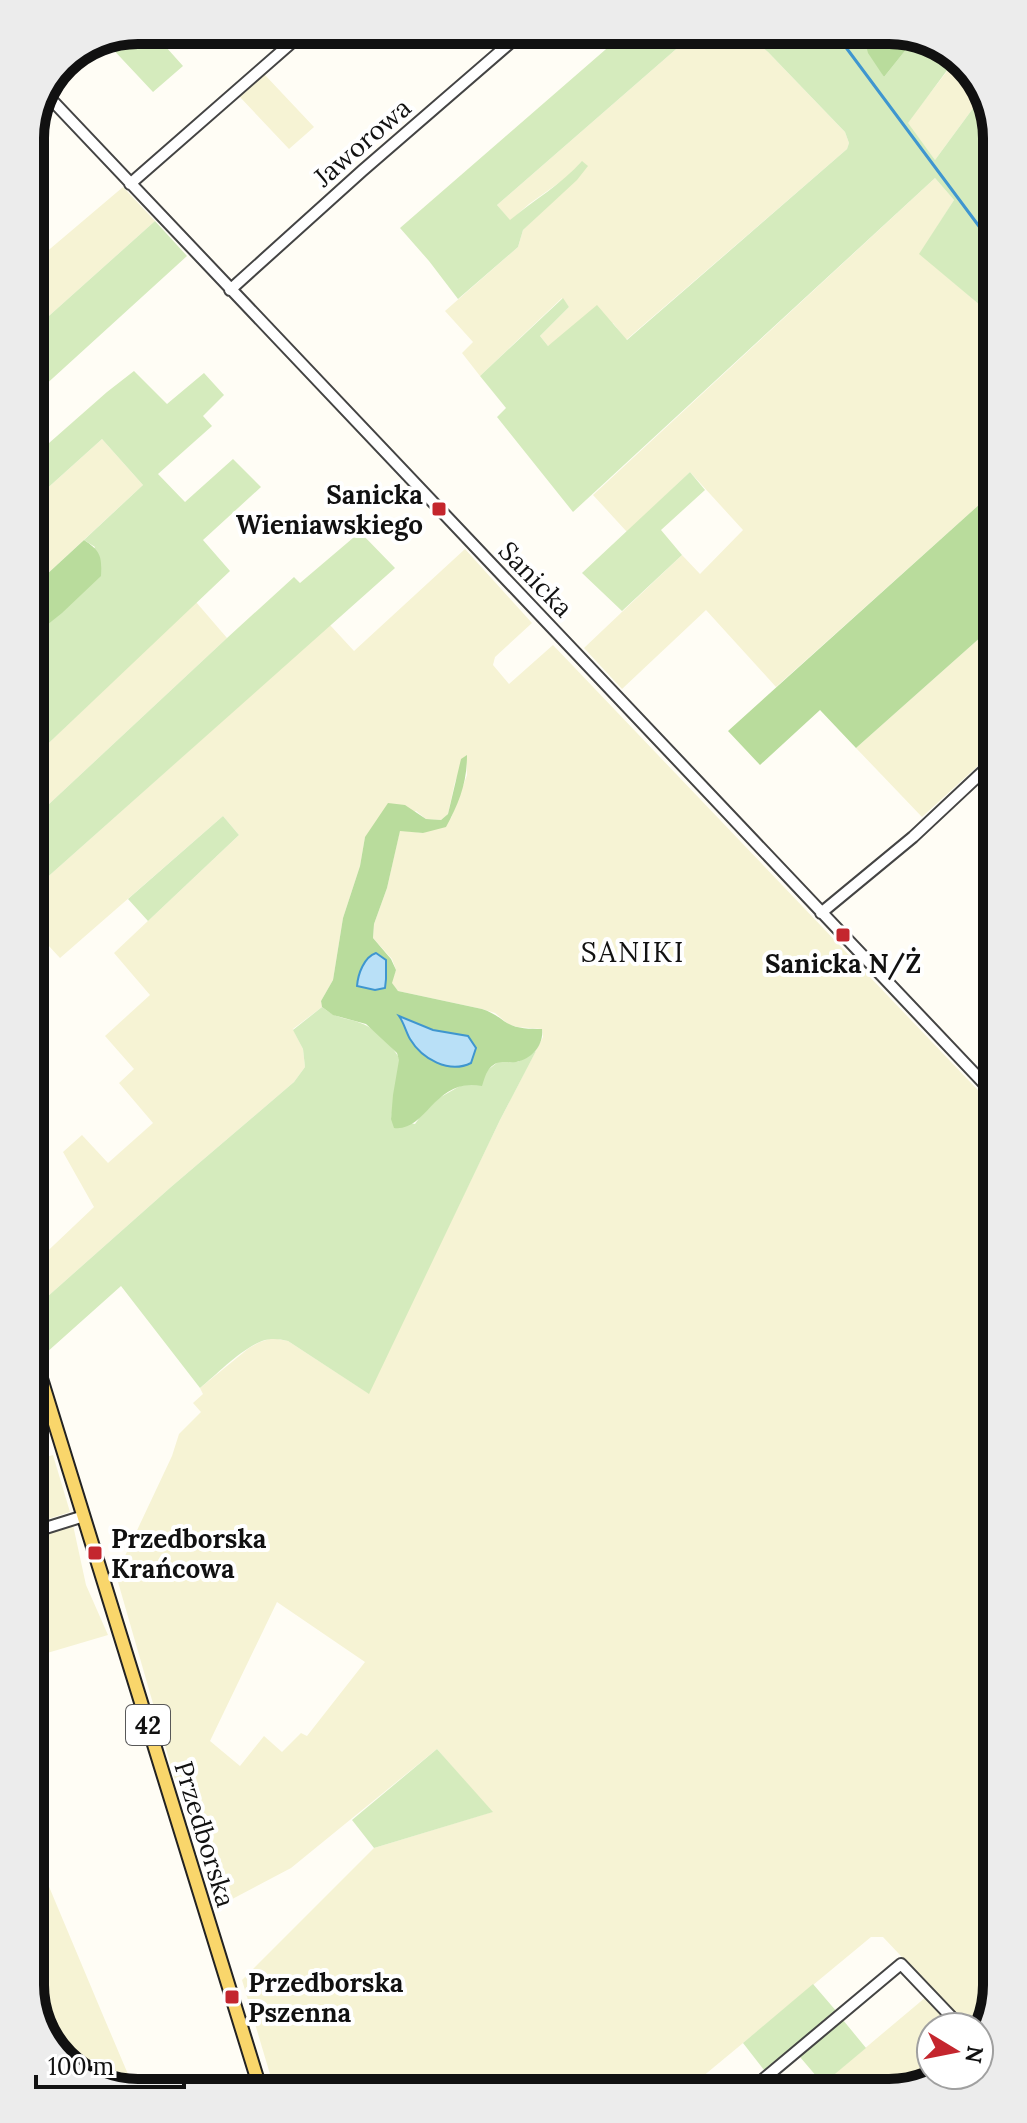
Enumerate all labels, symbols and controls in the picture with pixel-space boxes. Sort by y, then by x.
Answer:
street label: Jaworowa [306,91,417,194]
place label: Sanicka Wieniawskiego [236,478,423,541]
marker: Sanicka Wieniawskiego [430,500,448,518]
street label: Sanicka [492,534,580,624]
marker: Sanicka N/Ż [834,926,852,944]
district label: SANIKI [581,934,685,970]
place label: Sanicka N/Ż [765,947,921,981]
place label: Przedborska Krańcowa [111,1522,267,1585]
marker: Przedborska Krańcowa [86,1544,104,1562]
road number: 42 [126,1705,170,1745]
street label: Przedborska [167,1757,243,1911]
place label: Przedborska Pszenna [248,1966,404,2029]
marker: Przedborska Pszenna [223,1988,241,2006]
north arrow [915,2011,995,2091]
scale bar [36,2039,184,2089]
text: N [959,2044,990,2065]
text: 100 m [48,2051,114,2082]

